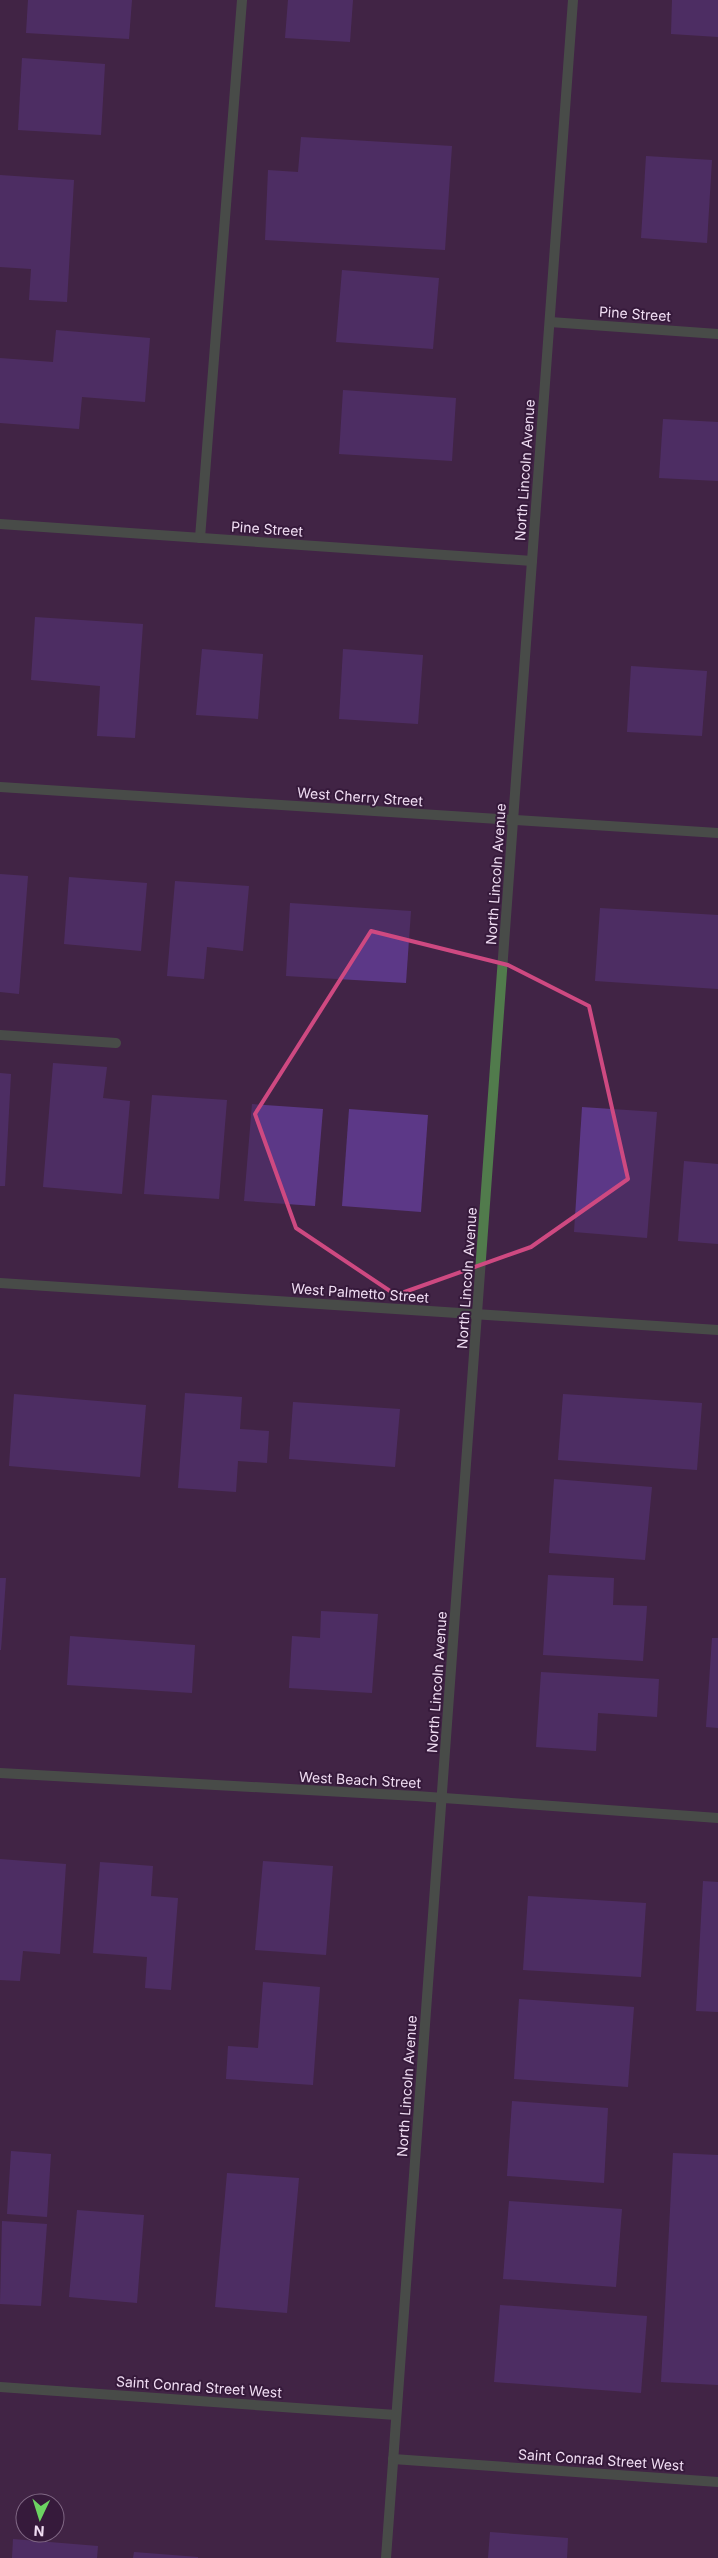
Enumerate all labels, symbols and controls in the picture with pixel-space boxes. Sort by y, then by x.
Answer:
street label: Pine Street [598,303,672,325]
street label: North Lincoln Avenue [511,399,538,541]
street label: Pine Street [230,518,304,540]
street label: West Cherry Street [297,784,424,809]
street label: North Lincoln Avenue [482,803,509,945]
street label: North Lincoln Avenue [453,1207,480,1349]
street label: West Palmetto Street [290,1279,430,1306]
street label: North Lincoln Avenue [423,1611,450,1753]
street label: West Beach Street [299,1768,422,1791]
street label: North Lincoln Avenue [393,2015,420,2157]
street label: Saint Conrad Street West [116,2372,283,2401]
street label: Saint Conrad Street West [518,2445,685,2474]
north arrow [15,2493,65,2543]
text: N [33,2523,45,2540]

